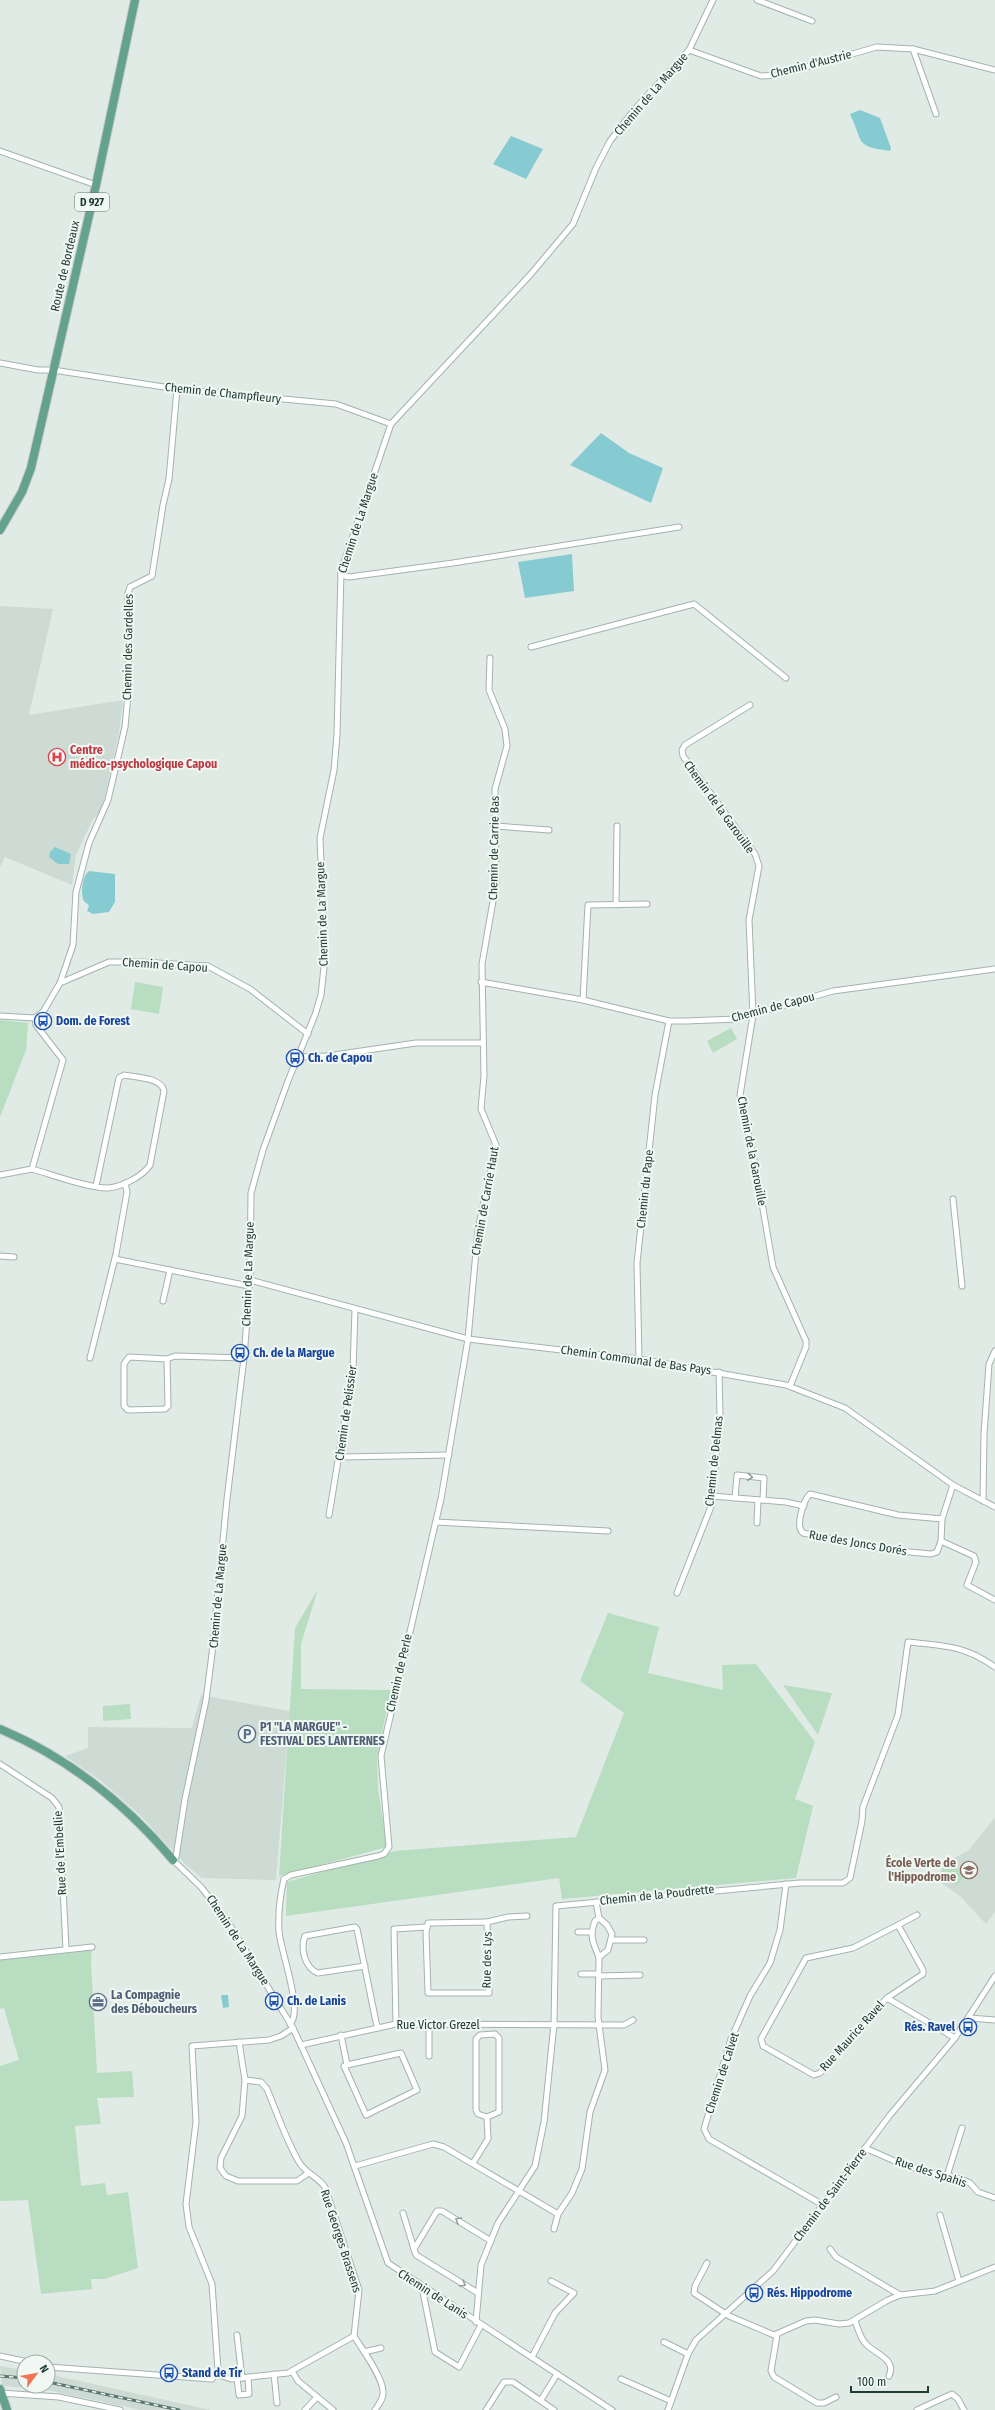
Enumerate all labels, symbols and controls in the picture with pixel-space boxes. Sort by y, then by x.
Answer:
street label: Chemin d'Austrie [769,47,853,81]
street label: Chemin de La Margue [611,50,691,138]
road number: D 927 [75,193,109,211]
street label: Route de Bordeaux [48,218,82,313]
street label: Chemin de Champfleury [164,380,282,406]
street label: Chemin de La Margue [335,471,381,575]
street label: Chemin des Gardelles [120,594,136,700]
place label: Centre médico-psychologique Capou [70,743,217,771]
hospital icon: Centre médico-psychologique Capou [47,747,67,767]
street label: Chemin de la Garouille [681,758,757,856]
street label: Chemin de Carrie Bas [486,796,502,900]
street label: Chemin de La Margue [313,861,331,967]
street label: Chemin de Capou [122,955,208,975]
street label: Chemin de Capou [730,989,816,1025]
bus stop icon: Dom. de Forest [33,1011,53,1031]
place label: Dom. de Forest [56,1014,131,1028]
bus stop icon: Ch. de Capou [285,1048,305,1068]
place label: Ch. de Capou [308,1051,372,1065]
street label: Chemin de la Garouille [735,1095,769,1207]
street label: Chemin de Carrie Haut [469,1145,501,1256]
street label: Chemin du Pape [634,1149,656,1229]
street label: Chemin de La Margue [239,1221,257,1327]
bus stop icon: Ch. de la Margue [230,1343,250,1363]
street label: Chemin Communal de Bas Pays [560,1343,712,1377]
place label: Ch. de la Margue [253,1346,335,1360]
street label: Chemin de Pelissier [332,1364,360,1462]
street label: Chemin de Delmas [702,1415,726,1507]
one-way arrow [747,1472,753,1481]
street label: Rue des Joncs Dorés [808,1528,908,1558]
street label: Chemin de La Margue [206,1543,230,1649]
street label: Chemin de Perle [383,1632,415,1713]
place label: P1 "LA MARGUE" - FESTIVAL DES LANTERNES [260,1720,385,1748]
parking icon: P1 "LA MARGUE" - FESTIVAL DES LANTERNES [237,1724,257,1744]
street label: Rue de l'Embellie [51,1810,69,1896]
place label: École Verte de l'Hippodrome [886,1854,956,1884]
school or university icon: École Verte de l'Hippodrome [959,1860,979,1880]
street label: Chemin de la Poudrette [599,1882,715,1908]
street label: Chemin de La Margue [204,1892,272,1988]
street label: Rue des Lys [480,1931,494,1989]
place label: La Compagnie des Déboucheurs [111,1988,198,2016]
bus stop icon: Ch. de Lanis [264,1991,284,2011]
office icon: La Compagnie des Déboucheurs [88,1992,108,2012]
place label: Ch. de Lanis [287,1994,347,2008]
street label: Rue Maurice Ravel [817,1998,887,2074]
bus stop icon: Rés. Ravel [958,2017,978,2037]
street label: Rue Victor Grezel [396,2018,480,2032]
place label: Rés. Ravel [905,2020,956,2034]
street label: Chemin de Calvet [702,2030,742,2115]
street label: Chemin de Saint-Pierre [790,2146,870,2244]
street label: Rue des Spahis [893,2154,969,2190]
street label: Rue Georges Brassens [318,2188,364,2294]
one-way arrow [455,2218,462,2225]
street label: Chemin de Lanis [395,2266,471,2322]
one-way arrow [459,2280,466,2287]
bus stop icon: Rés. Hippodrome [744,2283,764,2303]
place label: Rés. Hippodrome [767,2286,852,2300]
north arrow [16,2354,56,2394]
text: N [37,2363,51,2375]
bus stop icon: Stand de Tir [159,2363,179,2383]
place label: Stand de Tir [182,2366,243,2380]
scale bar [851,2368,928,2394]
text: 100 m [857,2375,886,2389]

